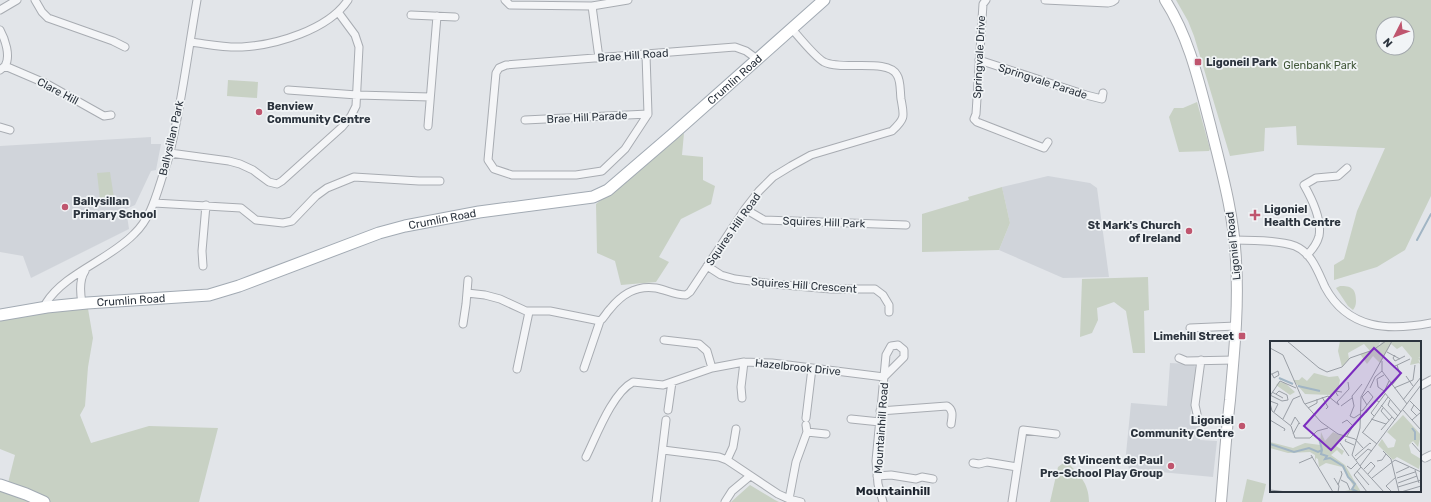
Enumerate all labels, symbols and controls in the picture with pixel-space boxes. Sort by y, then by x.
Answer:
street label: Springvale Drive [971,15,988,99]
north arrow [1375,16,1415,56]
text: N [1380,35,1395,50]
street label: Brae Hill Road [597,47,669,64]
street label: Crumlin Road [705,52,765,107]
place label: Ligoneil Park [1206,56,1277,69]
marker: Ligoneil Park [1193,57,1203,67]
park label: Glenbank Park [1283,59,1357,72]
street label: Springvale Parade [997,61,1089,102]
street label: Clare Hill [35,75,81,108]
street label: Ballysillan Park [157,99,187,177]
place label: Benview Community Centre [267,100,371,126]
marker: Benview Community Centre [254,107,264,117]
street label: Brae Hill Parade [546,109,628,126]
street label: Squires Hill Road [703,190,763,268]
place label: Ballysillan Primary School [73,195,156,221]
marker: Ballysillan Primary School [60,202,70,212]
place label: Ligoniel Health Centre [1264,203,1341,229]
street label: Crumlin Road [407,207,477,232]
marker: Ligoniel Health Centre [1249,209,1261,221]
street label: Ligoniel Road [1223,211,1244,281]
street label: Squires Hill Park [782,215,866,230]
place label: St Mark's Church of Ireland [1088,219,1181,245]
marker: St Mark's Church of Ireland [1184,226,1194,236]
street label: Squires Hill Crescent [751,275,858,296]
street label: Crumlin Road [96,292,166,309]
place label: Limehill Street [1153,330,1234,343]
marker: Limehill Street [1237,331,1247,341]
inset map [1270,341,1421,492]
street label: Hazelbrook Drive [754,357,842,378]
street label: Mountainhill Road [872,382,891,474]
place label: Ligoniel Community Centre [1130,414,1234,440]
marker: Ligoniel Community Centre [1237,421,1247,431]
place label: St Vincent de Paul Pre-School Play Group [1040,454,1163,480]
marker: St Vincent de Paul Pre-School Play Group [1166,461,1176,471]
district label: Mountainhill [856,484,930,498]

